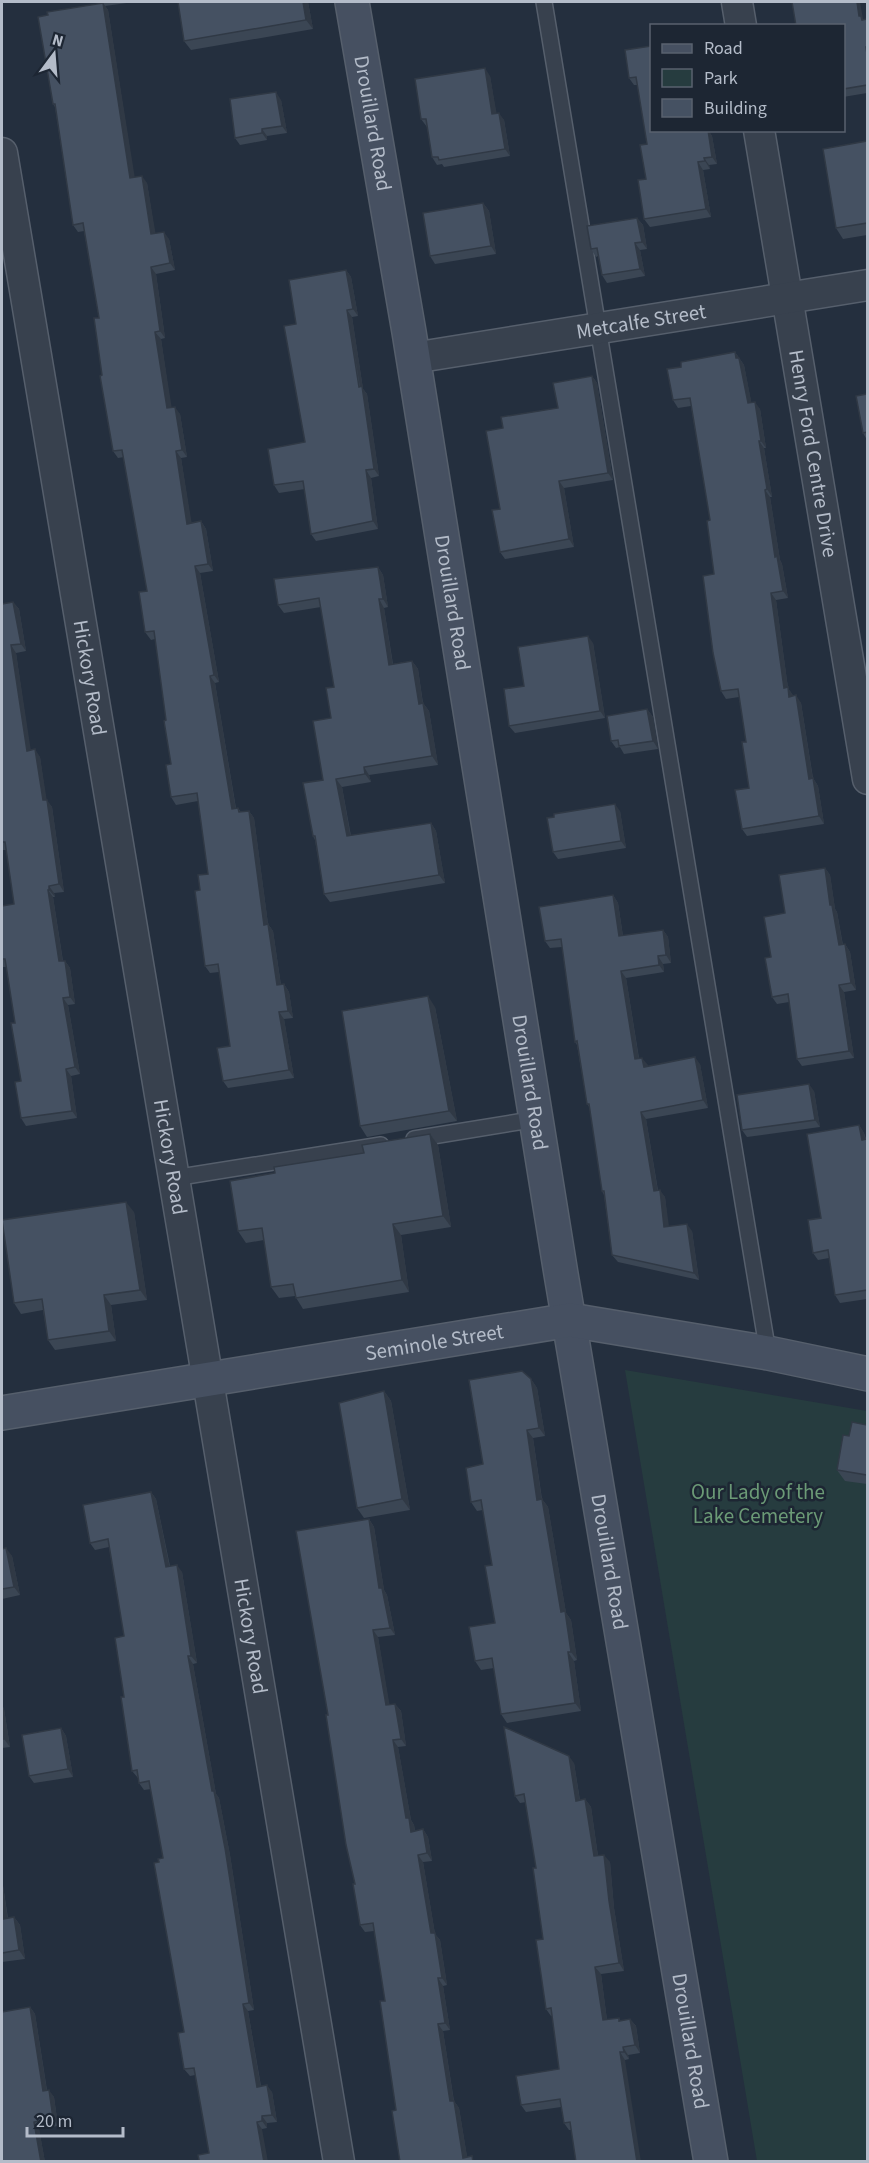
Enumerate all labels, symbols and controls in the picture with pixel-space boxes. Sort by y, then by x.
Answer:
north arrow [24,24,84,84]
legend [650,24,845,132]
text: N [50,29,66,53]
text: Road [704,36,743,61]
street label: Drouillard Road [346,53,399,193]
text: Park [704,66,738,91]
text: Building [704,96,767,121]
street label: Metcalfe Street [574,296,708,347]
street label: Henry Ford Centre Drive [781,347,846,560]
street label: Drouillard Road [427,532,478,673]
street label: Hickory Road [66,618,114,738]
street label: Drouillard Road [504,1012,556,1153]
street label: Hickory Road [146,1097,195,1217]
street label: Seminole Street [363,1316,506,1368]
park label: Our Lady of the Lake Cemetery [691,1477,825,1531]
street label: Drouillard Road [583,1492,636,1632]
street label: Hickory Road [226,1576,275,1696]
street label: Drouillard Road [664,1971,717,2111]
scale bar [27,2100,123,2138]
text: 20 m [36,2109,72,2134]

